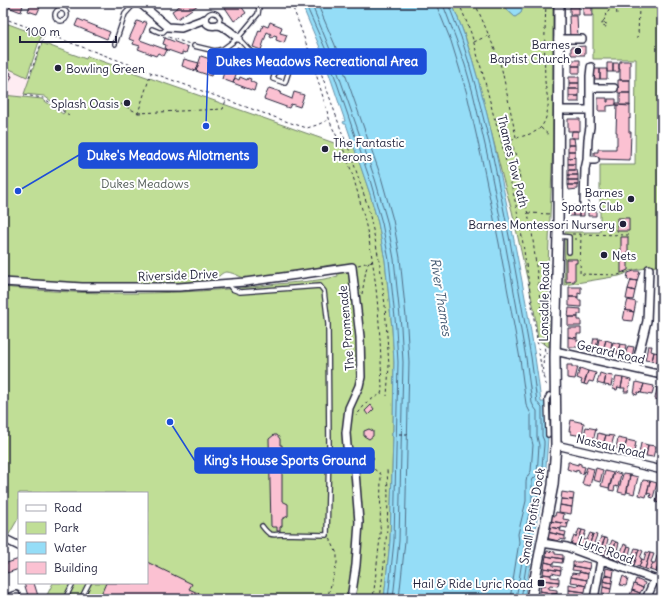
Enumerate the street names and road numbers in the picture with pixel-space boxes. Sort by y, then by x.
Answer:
street label: Thames Tow Path [494,113,532,209]
street label: Lonsdale Road [536,262,552,342]
street label: Riverside Drive [138,266,218,284]
street label: The Promenade [335,285,357,371]
street label: Gerard Road [575,337,647,367]
street label: Nassau Road [575,431,647,461]
street label: Small Profits Dock [516,467,548,565]
street label: Lyric Road [576,533,636,567]

